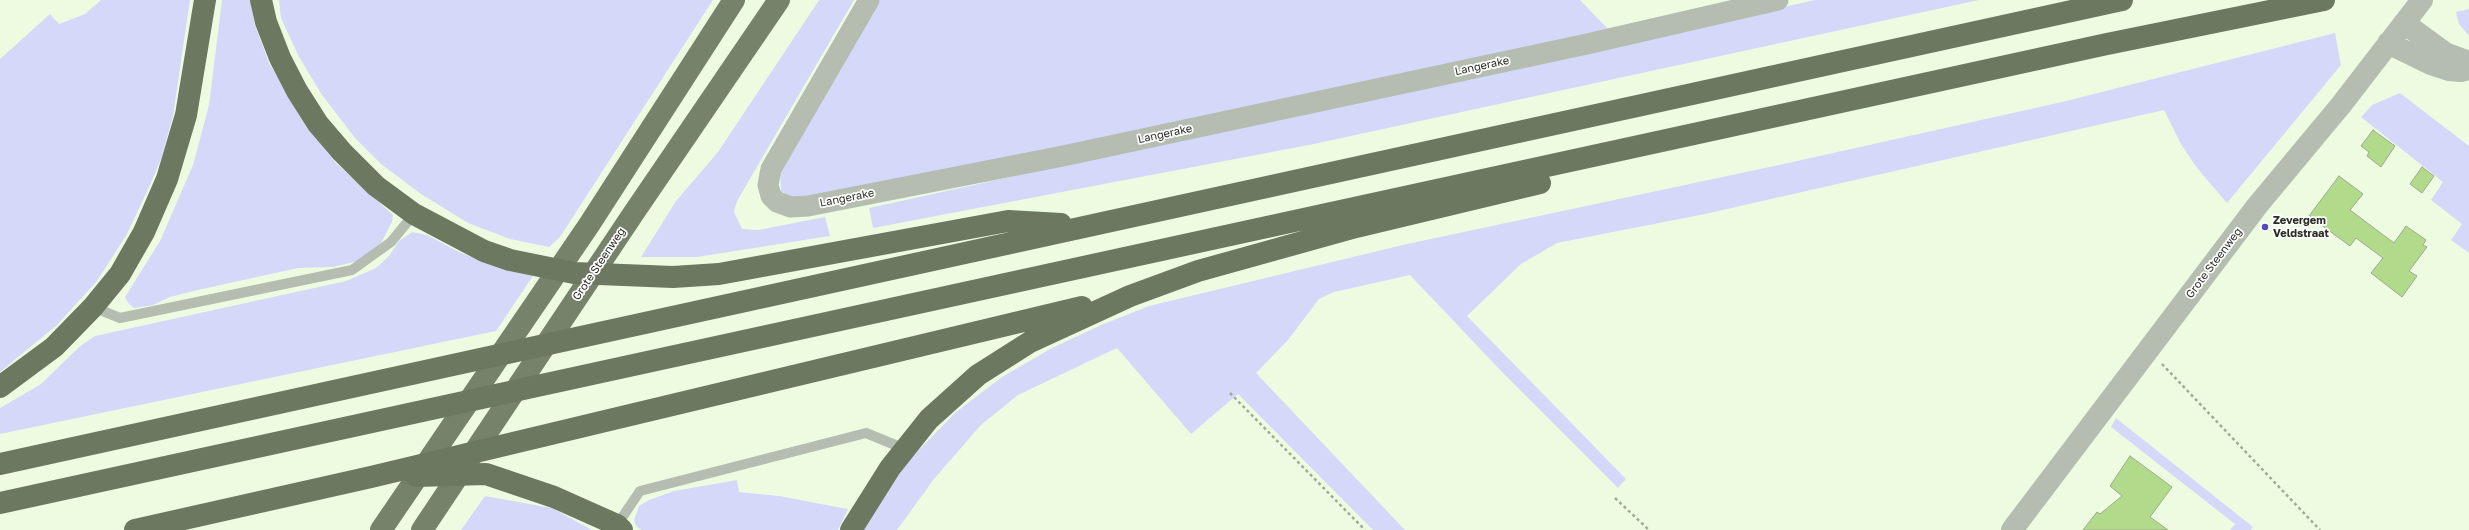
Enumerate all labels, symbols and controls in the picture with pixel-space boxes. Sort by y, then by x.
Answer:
street label: Langerake [1454,54,1510,78]
street label: Langerake [1137,122,1193,146]
street label: Langerake [819,186,875,210]
place label: Zevergem Veldstraat [2273,214,2329,240]
marker: Zevergem Veldstraat [2260,222,2270,232]
street label: Grote Steenweg [570,225,628,303]
street label: Grote Steenweg [2183,225,2245,301]

